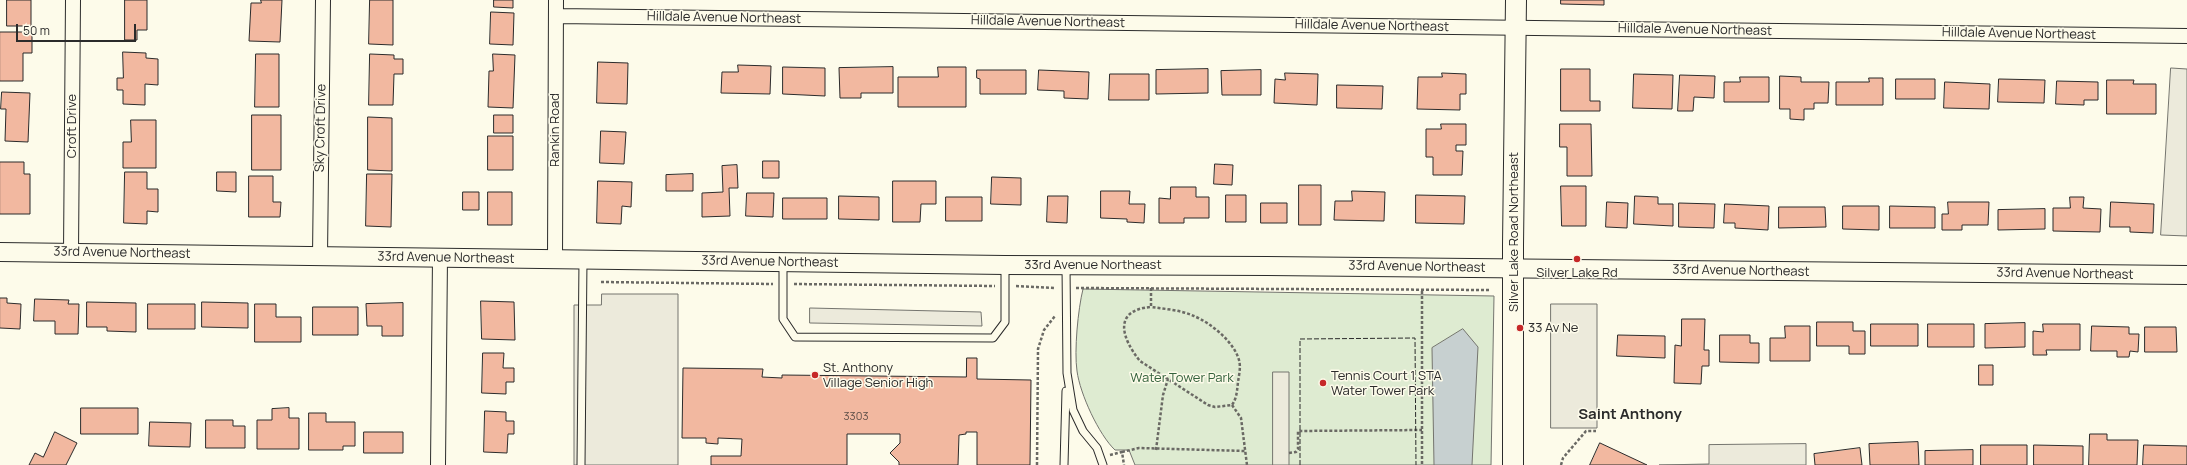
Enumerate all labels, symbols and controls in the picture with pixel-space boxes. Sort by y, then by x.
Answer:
street label: Hilldale Avenue Northeast [647,9,801,27]
street label: Hilldale Avenue Northeast [971,13,1125,31]
scale bar [18,16,138,42]
street label: Hilldale Avenue Northeast [1295,17,1449,35]
street label: Hilldale Avenue Northeast [1618,21,1772,39]
text: 50 m [23,22,50,39]
street label: Hilldale Avenue Northeast [1942,25,2096,43]
street label: Sky Croft Drive [312,84,330,172]
street label: Rankin Road [547,93,563,167]
street label: Croft Drive [64,94,80,158]
street label: Silver Lake Road Northeast [1506,152,1522,312]
street label: 33rd Avenue Northeast [53,244,191,262]
street label: 33rd Avenue Northeast [377,249,515,267]
street label: 33rd Avenue Northeast [701,253,839,271]
marker: Silver Lake Rd [1572,254,1582,264]
street label: 33rd Avenue Northeast [1024,257,1162,273]
street label: 33rd Avenue Northeast [1348,258,1486,276]
street label: 33rd Avenue Northeast [1672,262,1810,280]
place label: Silver Lake Rd [1536,265,1618,281]
street label: 33rd Avenue Northeast [1996,265,2134,283]
place label: 33 Av Ne [1528,320,1578,336]
marker: 33 Av Ne [1515,323,1525,333]
place label: St. Anthony Village Senior High [823,360,933,391]
place label: Tennis Court 1 STA Water Tower Park [1331,368,1442,399]
marker: St. Anthony Village Senior High [810,370,820,380]
park label: Water Tower Park [1130,370,1234,386]
marker: Tennis Court 1 STA Water Tower Park [1318,378,1328,388]
district label: Saint Anthony [1578,406,1682,424]
house number: 3303 [844,410,868,424]

